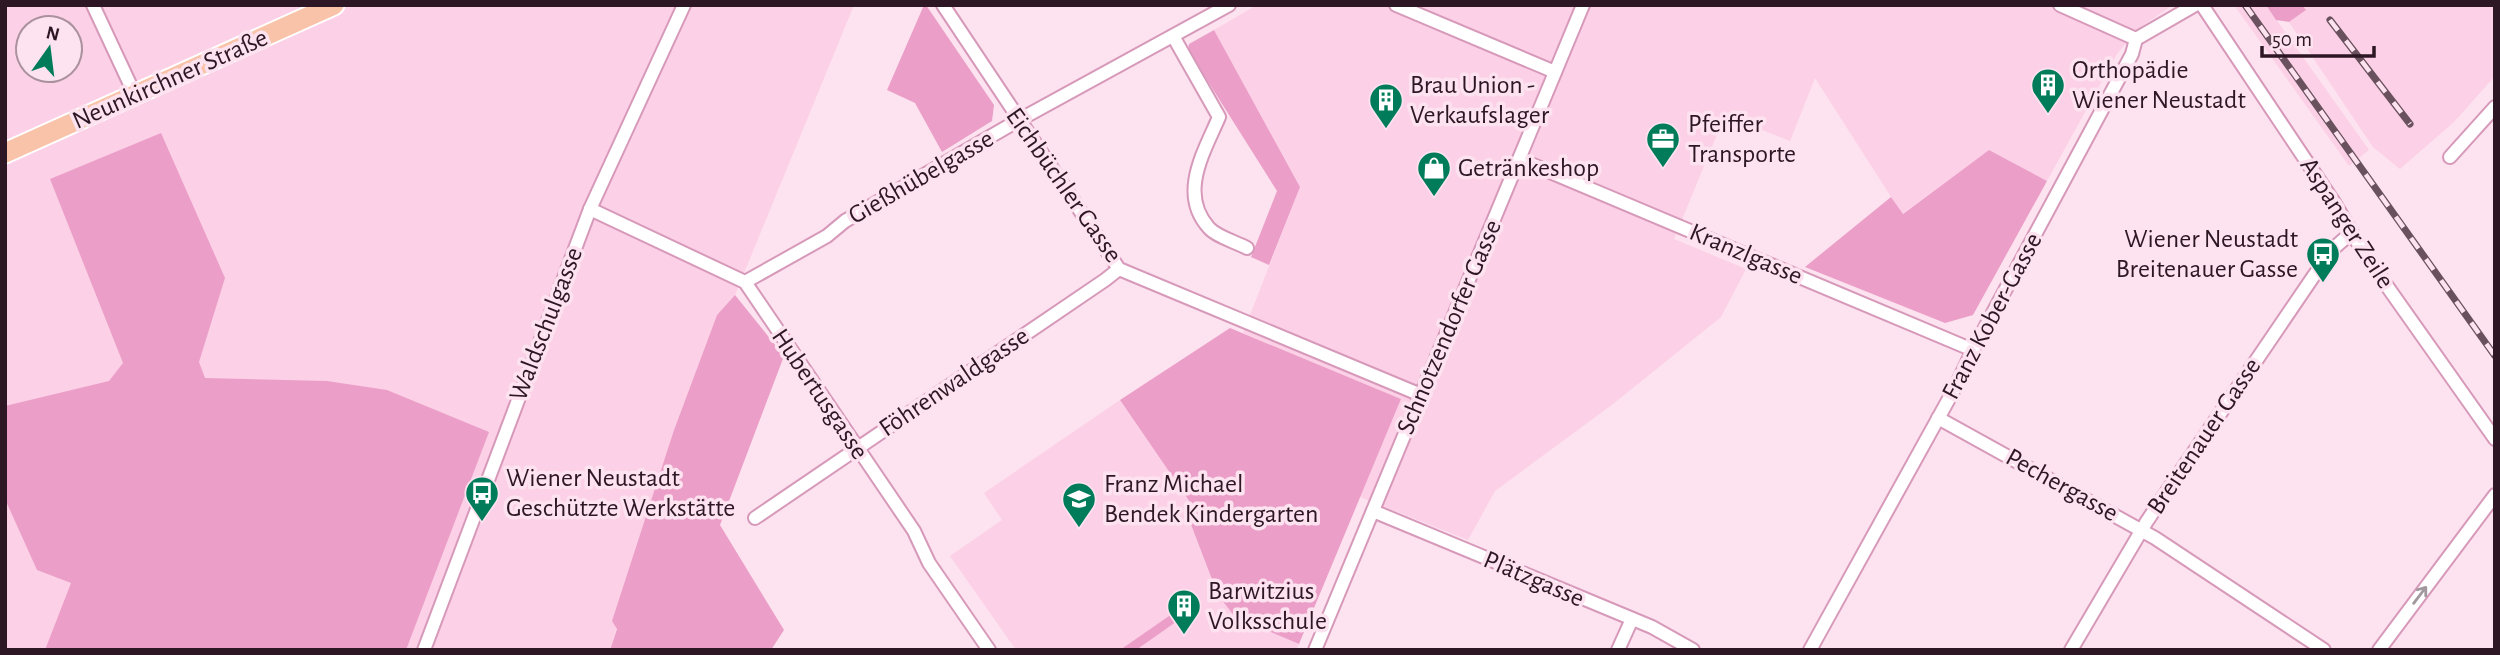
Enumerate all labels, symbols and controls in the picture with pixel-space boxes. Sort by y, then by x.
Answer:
north arrow [14,14,84,84]
scale bar [2262,14,2374,58]
text: N [44,23,61,45]
street label: Neunkirchner Straße [68,24,272,134]
text: 50 m [2272,29,2312,50]
place label: Orthopädie Wiener Neustadt [2072,57,2246,113]
building icon: Orthopädie Wiener Neustadt [2029,66,2067,115]
place label: Brau Union - Verkaufslager [1410,72,1550,128]
building icon: Brau Union - Verkaufslager [1367,81,1405,130]
street label: Eichbüchler Gasse [1001,103,1127,267]
place label: Pfeiffer Transporte [1688,111,1796,167]
office icon: Pfeiffer Transporte [1644,120,1682,169]
street label: Gießhübelgasse [844,125,998,229]
shop icon: Getränkeshop [1415,149,1453,198]
street label: Aspanger Zeile [2295,153,2399,293]
place label: Getränkeshop [1458,155,1599,181]
street label: Schnotzendorfer Gasse [1392,216,1506,438]
street label: Kranzlgasse [1686,219,1806,289]
place label: Wiener Neustadt Breitenauer Gasse [2116,226,2298,282]
street label: Franz Kober-Gasse [1937,228,2047,404]
bus stop icon: Wiener Neustadt Breitenauer Gasse [2304,235,2342,284]
street label: Waldschulgasse [505,244,587,404]
street label: Föhrenwaldgasse [875,323,1033,441]
street label: Hubertusgasse [767,324,873,464]
street label: Breitenauer Gasse [2142,353,2266,519]
street label: Pechergasse [2002,444,2122,526]
place label: Wiener Neustadt Geschützte Werkstätte [506,465,735,521]
place label: Franz Michael Bendek Kindergarten [1104,471,1318,527]
bus stop icon: Wiener Neustadt Geschützte Werkstätte [463,474,501,523]
school or university icon: Franz Michael Bendek Kindergarten [1060,480,1098,529]
street label: Plätzgasse [1480,546,1588,612]
place label: Barwitzius Volksschule [1208,578,1327,634]
one-way arrow [2413,586,2427,605]
building icon: Barwitzius Volksschule [1165,587,1203,636]

